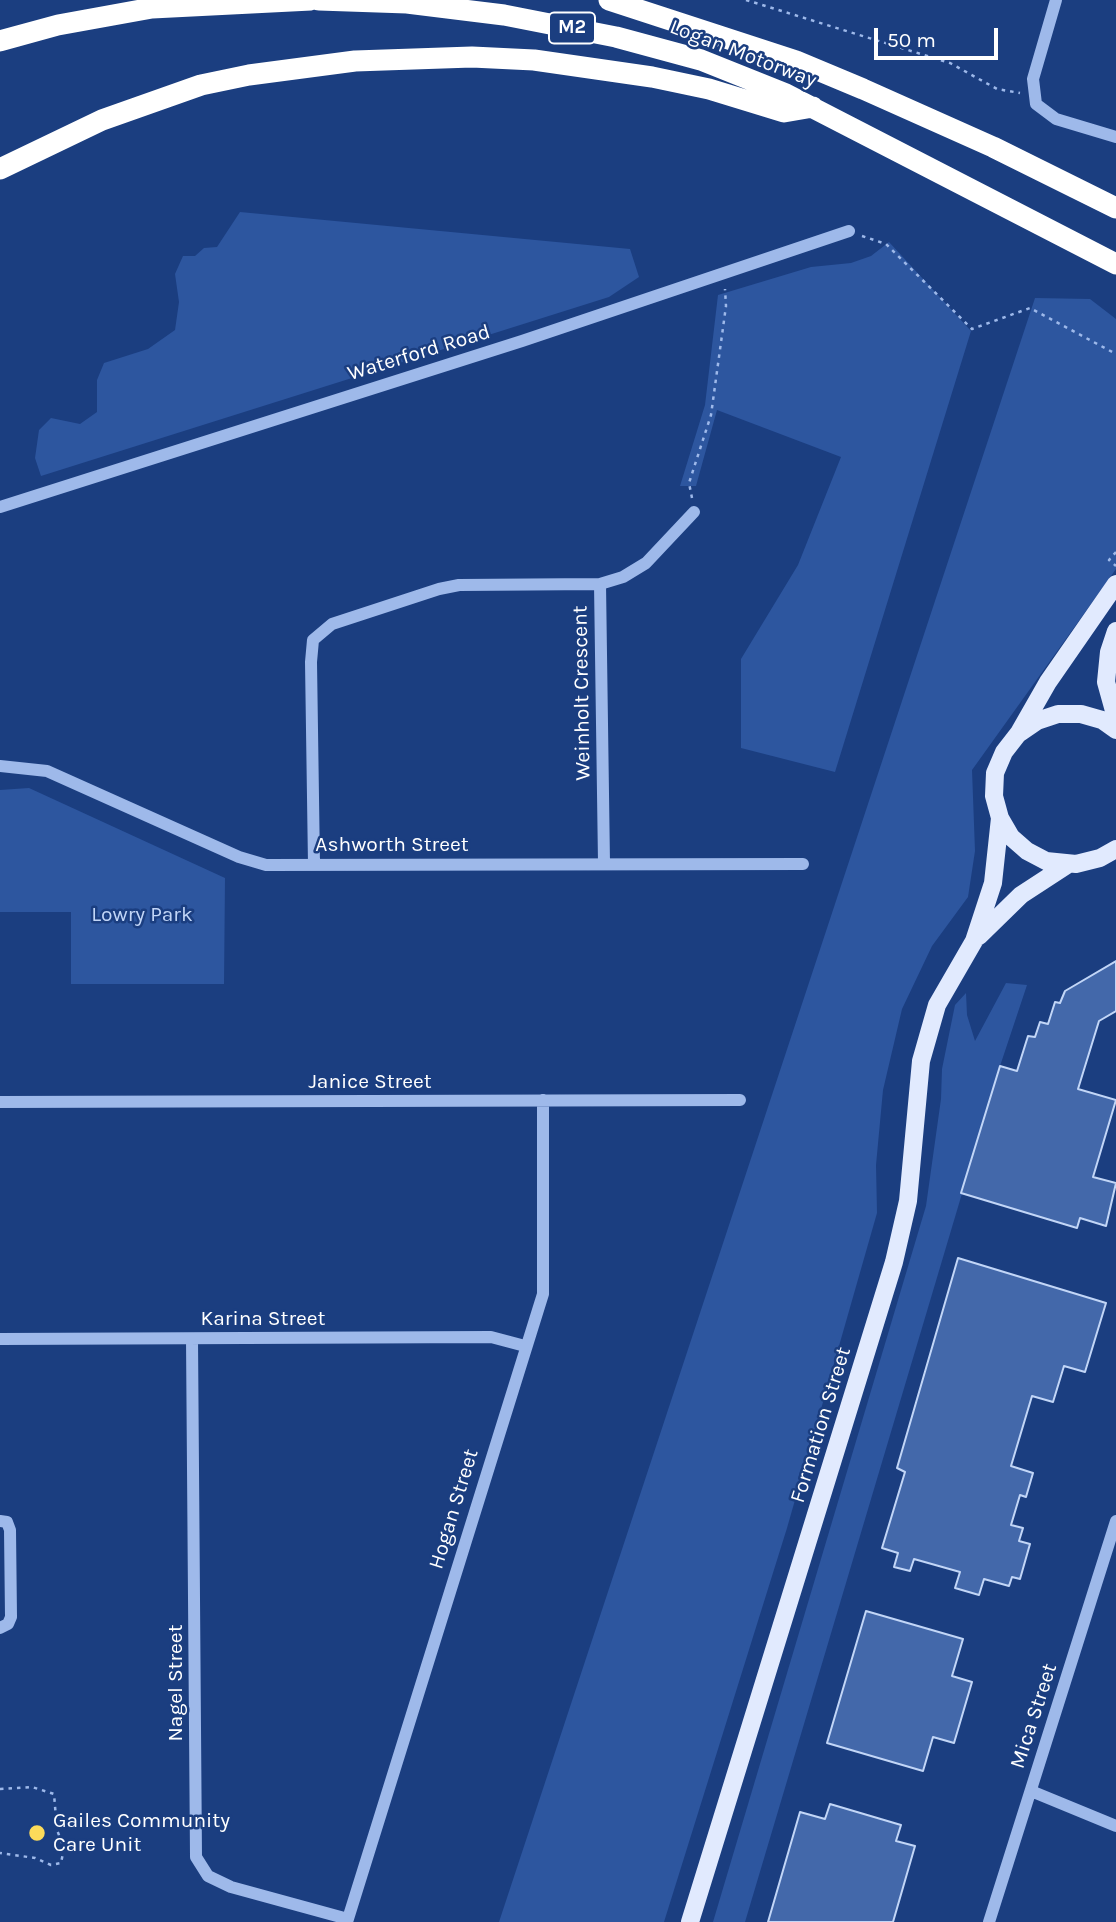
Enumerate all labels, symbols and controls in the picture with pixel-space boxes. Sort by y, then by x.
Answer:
road number: M2 [549,12,595,44]
street label: Logan Motorway [666,14,820,94]
scale bar [878,14,1002,58]
text: 50 m [887,28,936,52]
street label: Waterford Road [345,319,493,387]
street label: Weinholt Crescent [568,605,596,781]
street label: Ashworth Street [315,832,469,858]
park label: Lowry Park [91,902,193,928]
street label: Janice Street [308,1069,432,1095]
street label: Karina Street [200,1306,326,1332]
street label: Formation Street [785,1344,857,1506]
street label: Hogan Street [424,1446,484,1572]
street label: Nagel Street [163,1624,189,1742]
street label: Mica Street [1005,1660,1063,1772]
place label: Gailes Community Care Unit [53,1808,230,1858]
marker: Gailes Community Care Unit [27,1823,47,1843]

